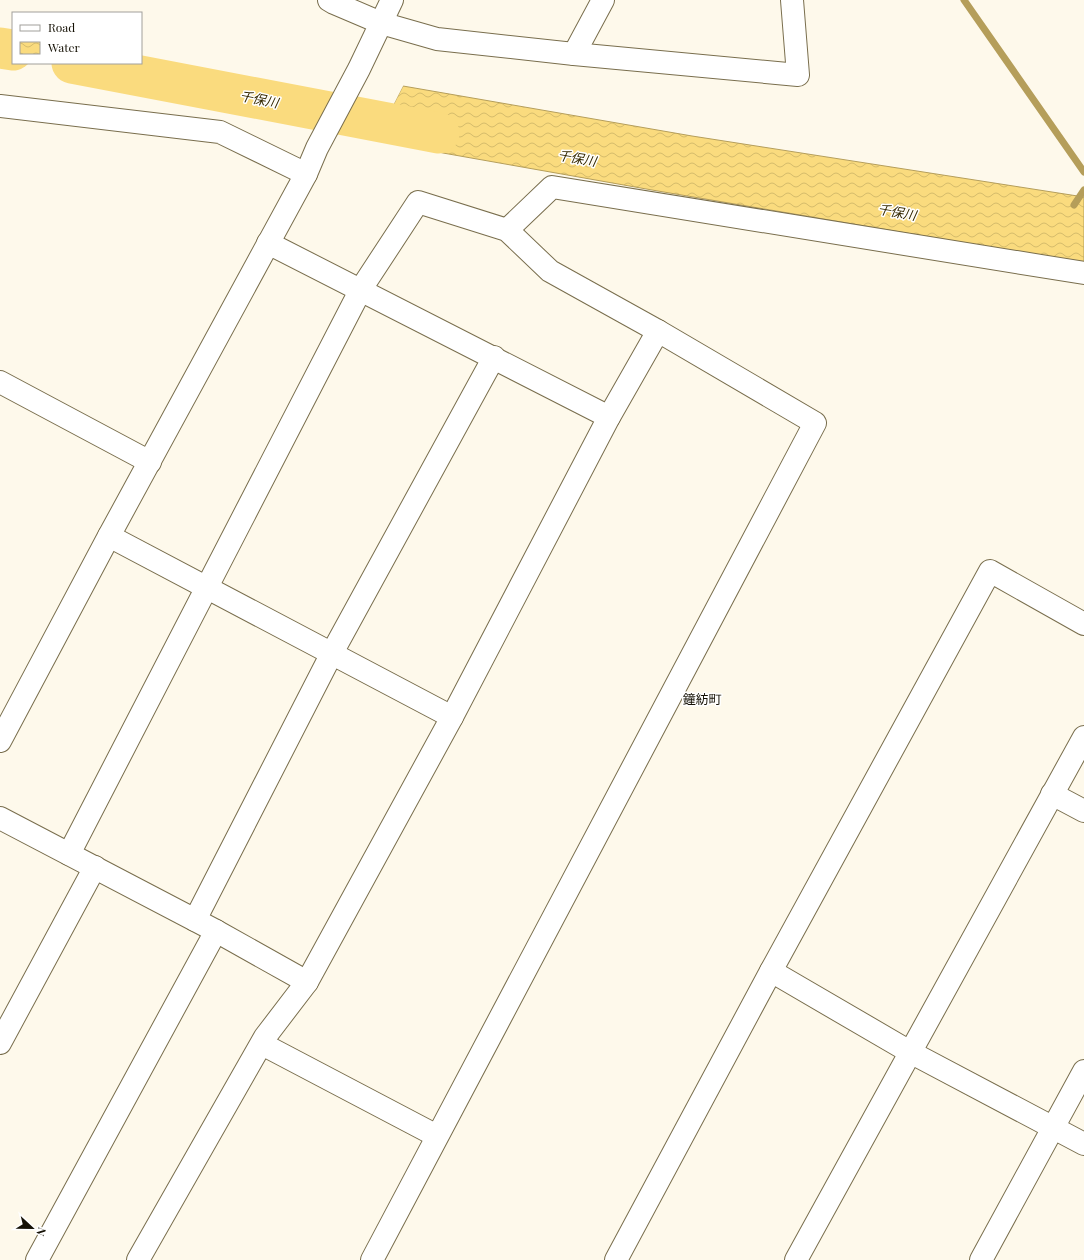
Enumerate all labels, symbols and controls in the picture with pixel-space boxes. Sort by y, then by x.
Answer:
legend [12,12,142,64]
text: Road [48,19,75,35]
text: Water [47,39,81,55]
water label: 千保川 [238,86,282,111]
water label: 千保川 [556,146,600,170]
water label: 千保川 [876,200,920,224]
district label: 鐘紡町 [682,690,722,707]
north arrow [12,1208,52,1248]
text: N [33,1225,50,1238]

